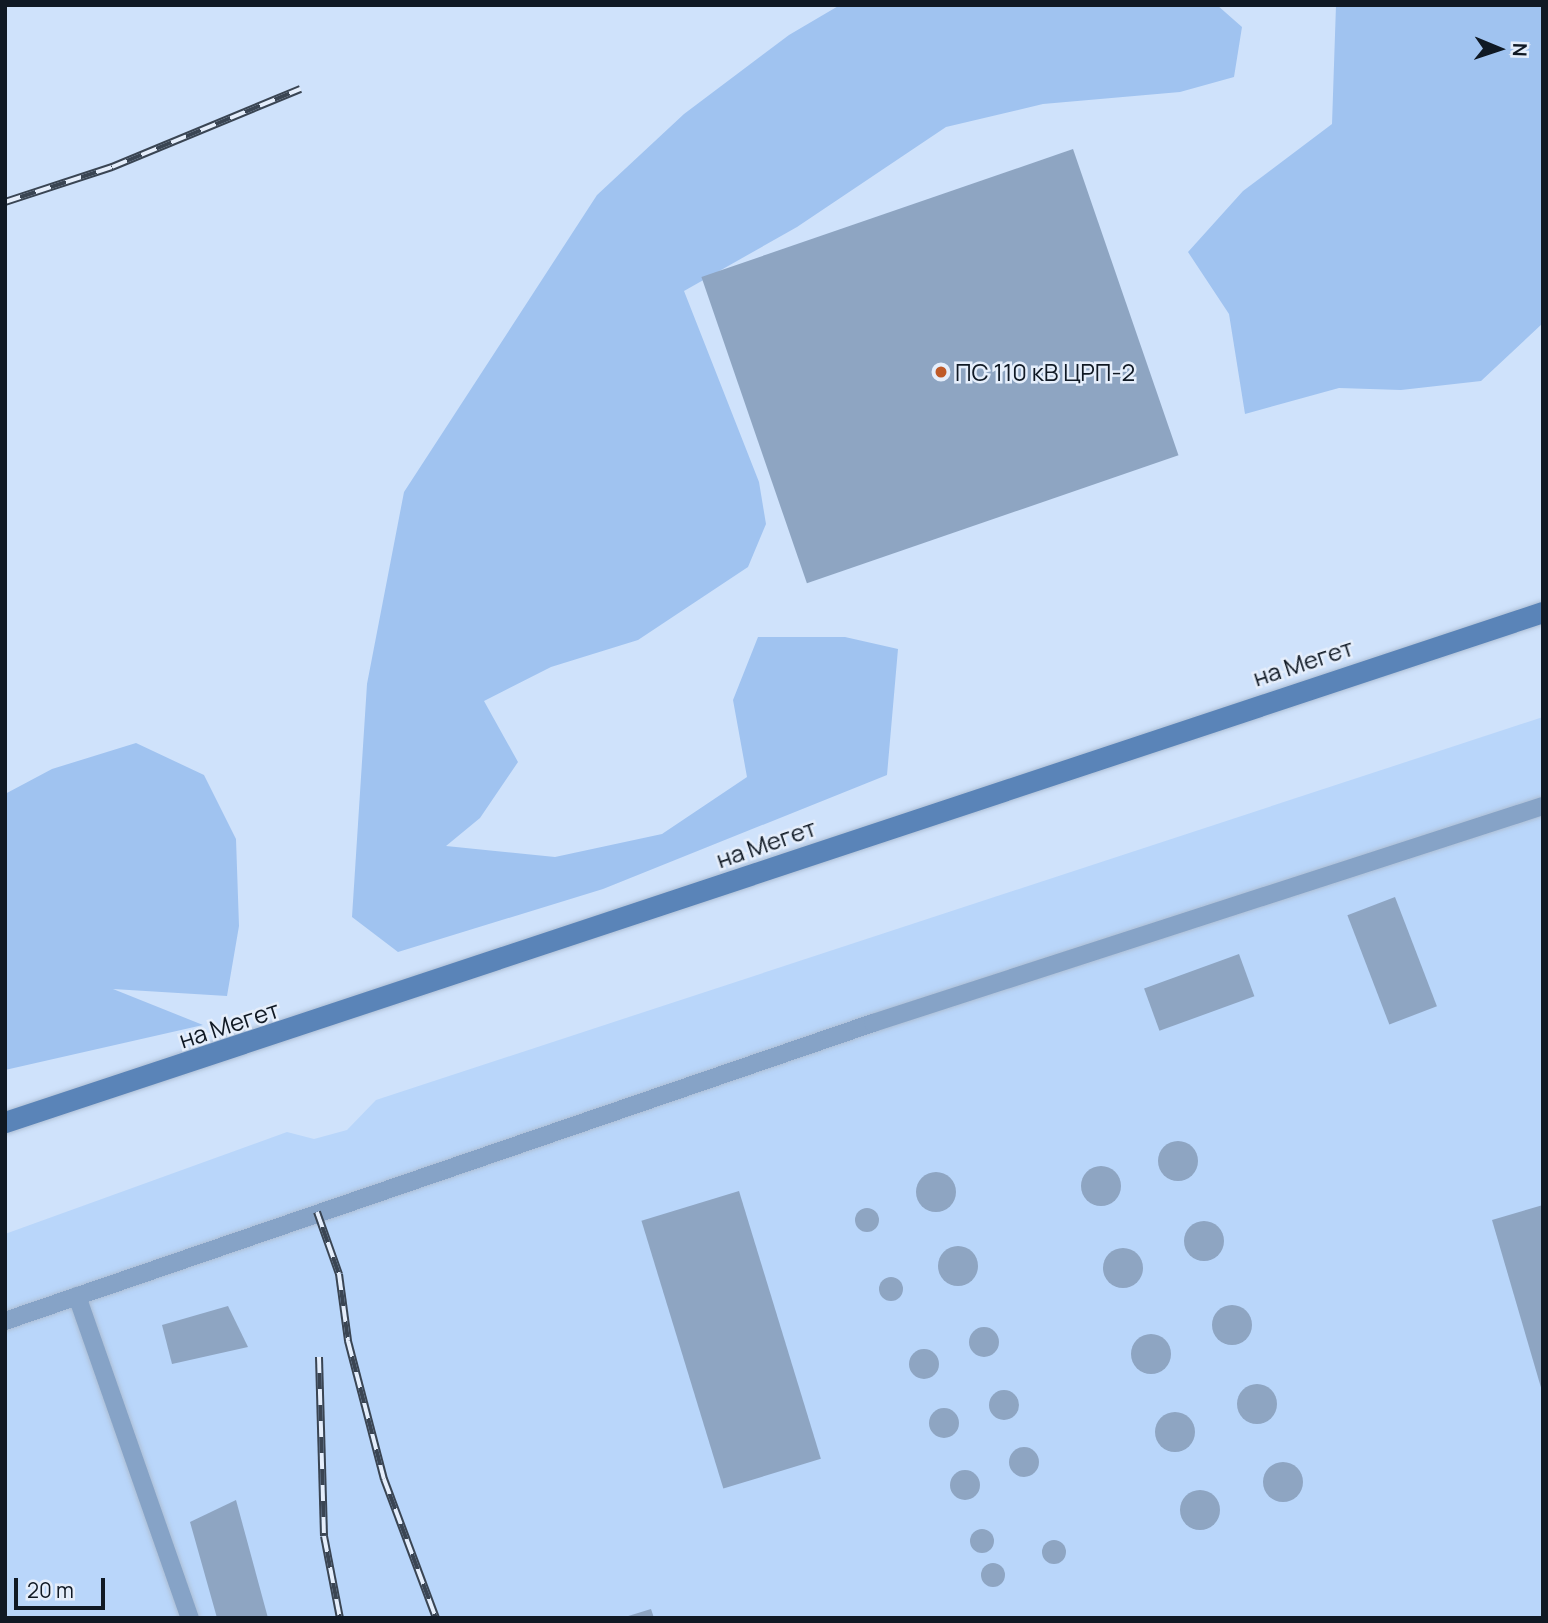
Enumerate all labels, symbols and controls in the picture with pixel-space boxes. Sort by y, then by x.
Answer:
north arrow [1464,14,1534,84]
text: N [1507,42,1533,57]
place label: ПС 110 кВ ЦРП-2 [955,358,1135,386]
marker: ПС 110 кВ ЦРП-2 [933,364,949,380]
street label: на Мегет [1249,632,1357,692]
street label: на Мегет [712,813,820,873]
street label: на Мегет [175,994,283,1054]
scale bar [18,1564,108,1608]
text: 20 m [27,1576,74,1604]

